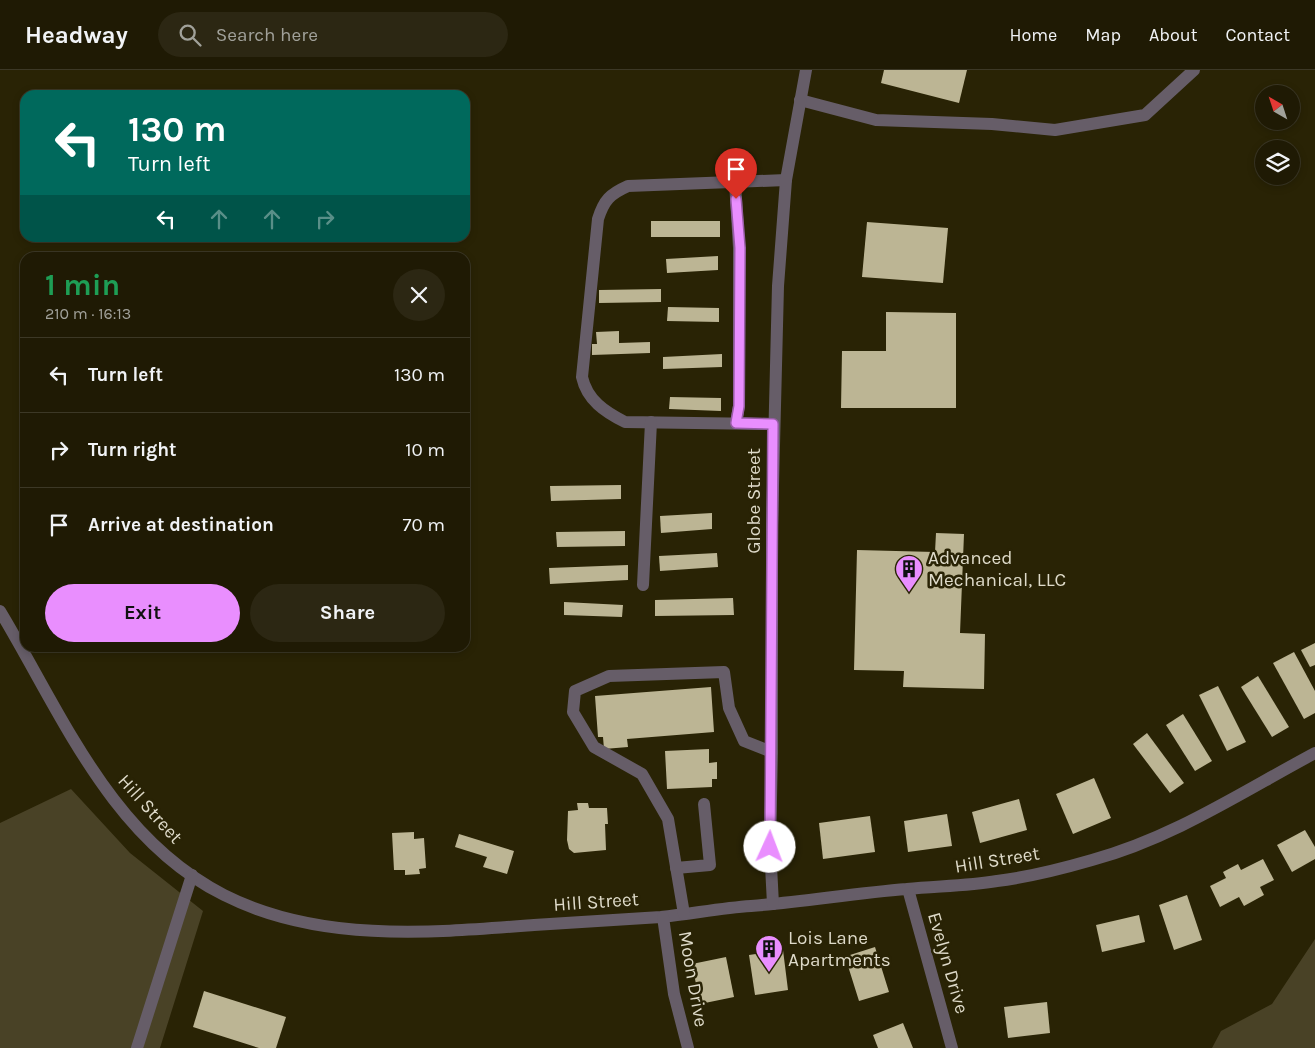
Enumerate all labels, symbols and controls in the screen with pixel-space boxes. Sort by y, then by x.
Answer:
search box [158,12,508,57]
text: Headway [25,21,128,49]
icon: search [176,21,204,49]
text: Search here [216,24,318,46]
text: Home [1009,24,1057,46]
text: Map [1085,24,1121,46]
text: About [1149,24,1198,46]
text: Contact [1226,24,1290,46]
north arrow [1255,85,1300,130]
map controls [1255,85,1300,185]
text: 130 m [128,109,226,150]
icon: left [45,110,110,175]
button: layers [1255,140,1300,185]
pin [715,148,757,199]
text: Turn left [128,151,211,177]
icon: arrive [722,155,750,183]
icon: left [152,205,180,233]
icon: ahead [205,205,233,233]
icon: ahead [258,205,286,233]
icon: right [311,205,339,233]
text: 1 min [45,267,120,303]
button: close [393,269,445,321]
text: 210 m · 16:13 [45,304,131,323]
icon: left [45,361,73,389]
text: Turn left [88,364,163,386]
text: 130 m [394,364,445,386]
icon: right [45,436,73,464]
text: Turn right [88,439,177,461]
text: 10 m [405,439,445,461]
street label: Globe Street [743,448,765,554]
icon: arrive [45,511,73,539]
text: Arrive at destination [88,514,274,536]
text: 70 m [403,514,445,536]
place label: Advanced Mechanical, LLC [928,547,1066,591]
building icon: Advanced Mechanical, LLC [894,554,924,593]
button: Exit [45,584,240,642]
button: Share [250,584,445,642]
street label: Hill Street [113,770,187,848]
position arrow [743,820,795,872]
street label: Hill Street [953,842,1041,878]
street label: Hill Street [553,888,639,916]
street label: Evelyn Drive [923,910,973,1016]
place label: Lois Lane Apartments [788,927,891,971]
street label: Moon Drive [674,929,712,1029]
building icon: Lois Lane Apartments [754,934,784,973]

